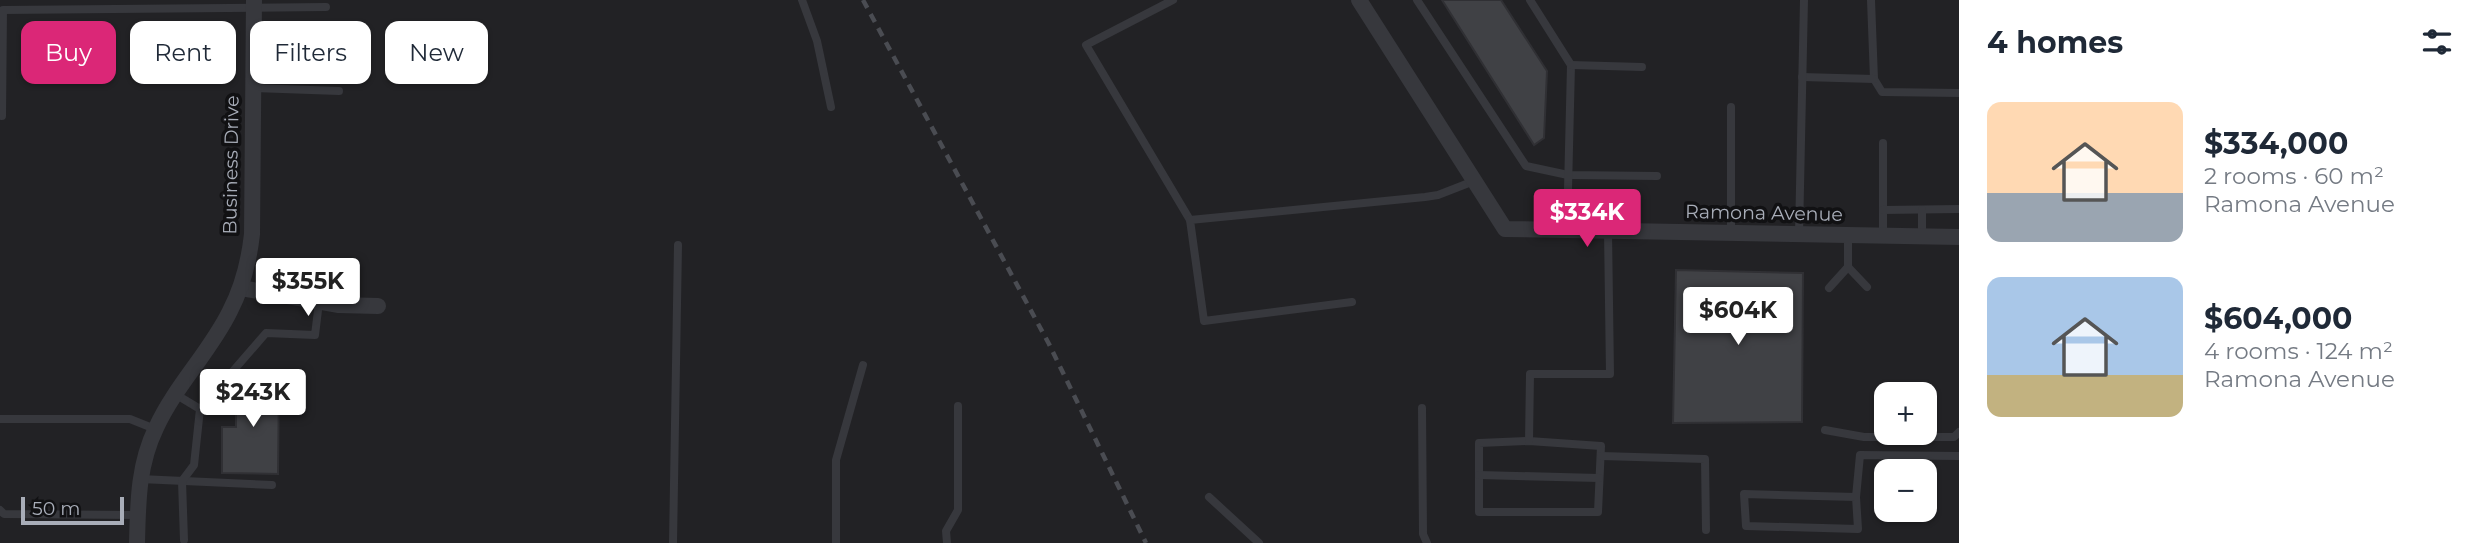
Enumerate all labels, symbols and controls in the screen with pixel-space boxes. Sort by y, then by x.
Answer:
chip: Buy [21,21,116,84]
chip: Rent [130,21,236,84]
chip: Filters [250,21,371,84]
chip: New [385,21,488,84]
icon: filters [2418,23,2456,61]
text: 4 homes [1987,24,2123,61]
street label: Business Drive [218,95,244,235]
text: $334,000 [2204,125,2348,162]
icon: home [2043,130,2127,214]
text: 2 rooms · 60 m² [2204,162,2384,190]
pin: $334K [1538,190,1636,249]
text: Ramona Avenue [2204,190,2395,218]
text: $334K [1550,198,1624,226]
street label: Ramona Avenue [1685,200,1843,226]
pin: $355K [259,258,357,318]
text: $355K [272,267,344,295]
pin: $604K [1689,288,1787,347]
text: $604K [1699,296,1777,324]
text: $604,000 [2204,300,2352,337]
icon: home [2043,305,2127,389]
text: 4 rooms · 124 m² [2204,337,2393,365]
text: Ramona Avenue [2204,365,2395,393]
pin: $243K [204,370,302,429]
text: $243K [216,378,290,406]
map controls [1874,382,1937,522]
button: + [1874,382,1937,445]
button: − [1874,459,1937,522]
scale bar [21,494,124,526]
text: 50 m [32,497,80,520]

